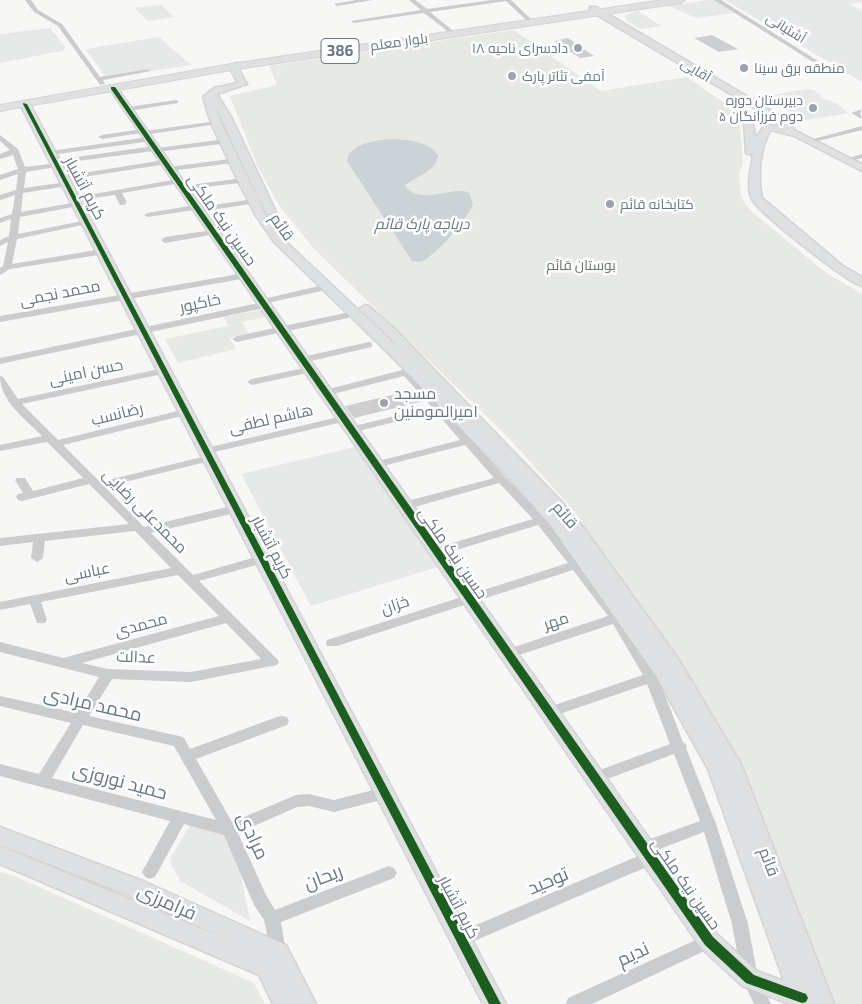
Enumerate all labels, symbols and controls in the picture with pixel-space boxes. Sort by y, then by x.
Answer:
street label: آشتیانی [763,9,809,47]
street label: بلوار معلم [369,30,429,54]
road number: 386 [321,38,359,64]
place label: دادسرای ناحیه ۱۸ [472,40,568,56]
marker: دادسرای ناحیه ۱۸ [572,42,584,54]
street label: آقایی [678,54,714,86]
place label: منطقه برق سینا [754,60,845,76]
marker: منطقه برق سینا [738,62,750,74]
place label: آمفی تئاتر پارک [522,68,605,84]
marker: آمفی تئاتر پارک [506,70,518,82]
place label: دبیرستان دوره دوم فرزانگان ۵ [719,92,803,124]
marker: دبیرستان دوره دوم فرزانگان ۵ [807,102,819,114]
street label: کریم آتشبار [60,153,110,223]
street label: حسین نیک ملکی [183,170,261,270]
place label: کتابخانه قائم [620,196,694,212]
marker: کتابخانه قائم [604,198,616,210]
street label: قائم [266,210,298,244]
water label: دریاچه پارک قائم [375,215,469,233]
park label: بوستان قائم [546,257,616,273]
street label: محمد نجمی [18,276,102,310]
street label: خاکپور [178,289,222,317]
street label: حسن امینی [47,355,125,389]
place label: مسجد امیرالمومنین [394,384,478,422]
marker: مسجد امیرالمومنین [378,397,390,409]
street label: رضانسب [89,398,145,430]
street label: هاشم لطفی [227,400,315,438]
street label: محمدعلی رضایی [99,465,191,557]
street label: قائم [548,498,582,532]
street label: حسین نیک ملکی [414,503,492,603]
street label: کریم آتشبار [247,512,297,582]
street label: عباسی [62,558,112,586]
street label: خزان [378,591,412,619]
street label: مهر [541,608,571,634]
street label: محمدی [113,609,169,641]
street label: عدالت [116,647,156,667]
street label: محمد مرادی [42,682,144,726]
street label: حمید نوروزی [70,757,170,805]
street label: مرادی [232,809,274,863]
street label: حسین نیک ملکی [647,834,725,934]
street label: قائم [755,845,783,879]
street label: ریحان [300,859,346,895]
street label: توحید [524,862,572,900]
street label: کریم آتشبار [434,872,484,942]
street label: فرامرزی [134,879,200,925]
street label: ندیم [613,937,653,971]

